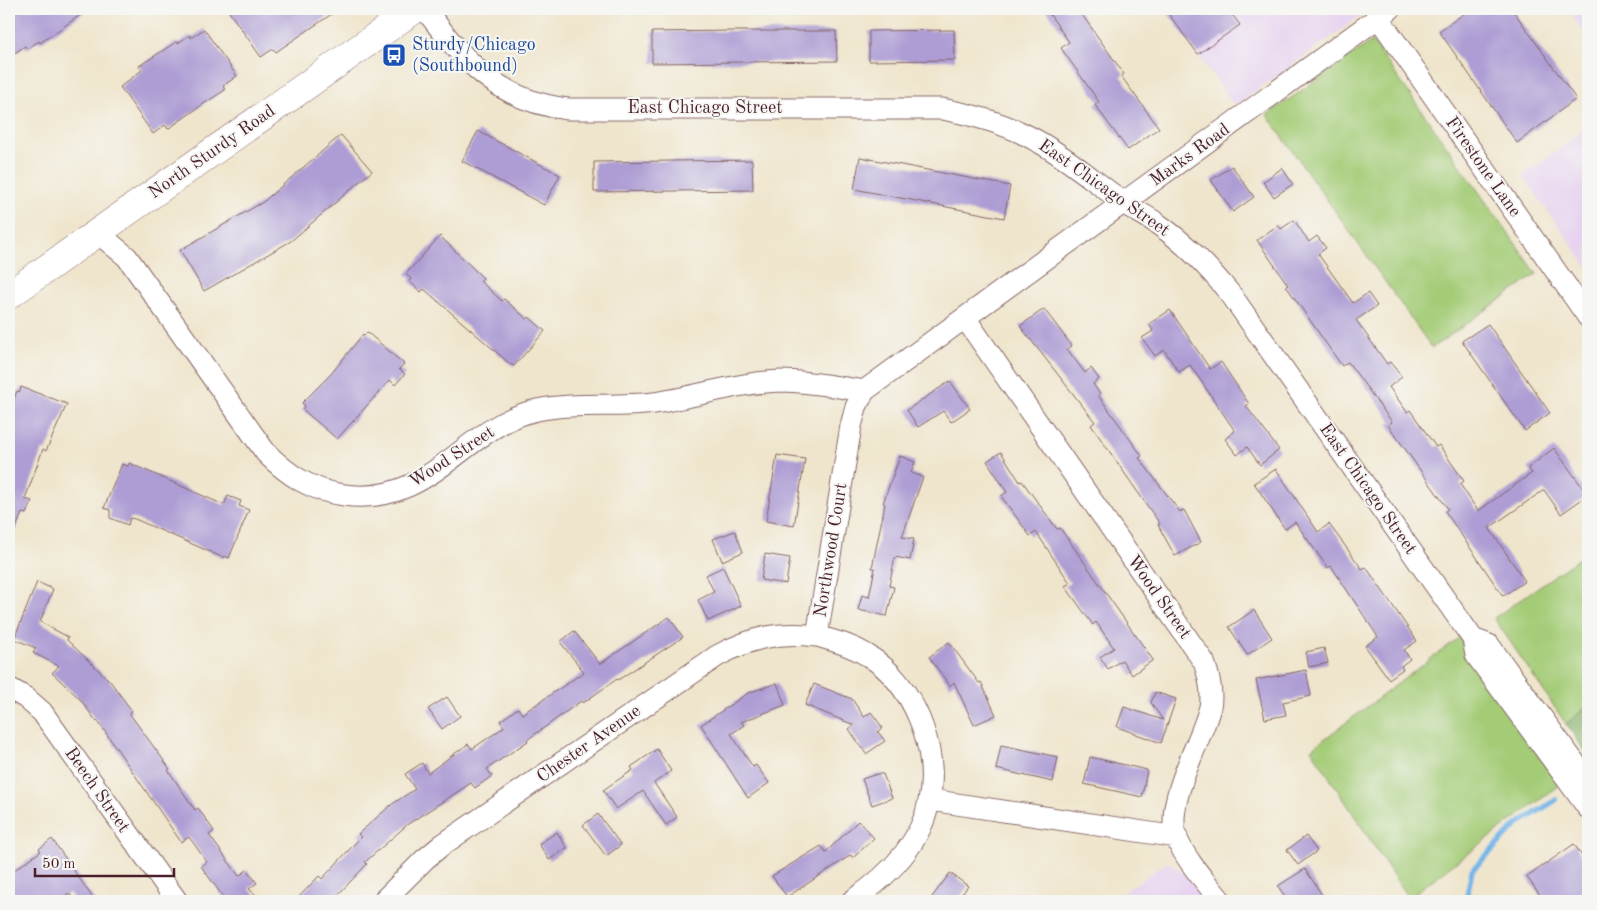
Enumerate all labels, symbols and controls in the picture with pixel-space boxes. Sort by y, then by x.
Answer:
place label: Sturdy/Chicago (Southbound) [412,36,536,75]
bus stop icon: Sturdy/Chicago (Southbound) [381,42,407,68]
street label: East Chicago Street [627,99,783,117]
street label: North Sturdy Road [145,102,279,202]
street label: Firestone Lane [1442,114,1524,220]
street label: Marks Road [1147,120,1233,190]
street label: East Chicago Street [1035,136,1173,240]
street label: East Chicago Street [1316,420,1420,558]
street label: Wood Street [406,423,498,491]
street label: Northwood Court [811,481,851,619]
street label: Wood Street [1124,552,1194,642]
street label: Chester Avenue [534,702,644,786]
street label: Beech Street [61,744,133,836]
scale bar [35,845,174,877]
text: 50 m [42,857,76,872]

